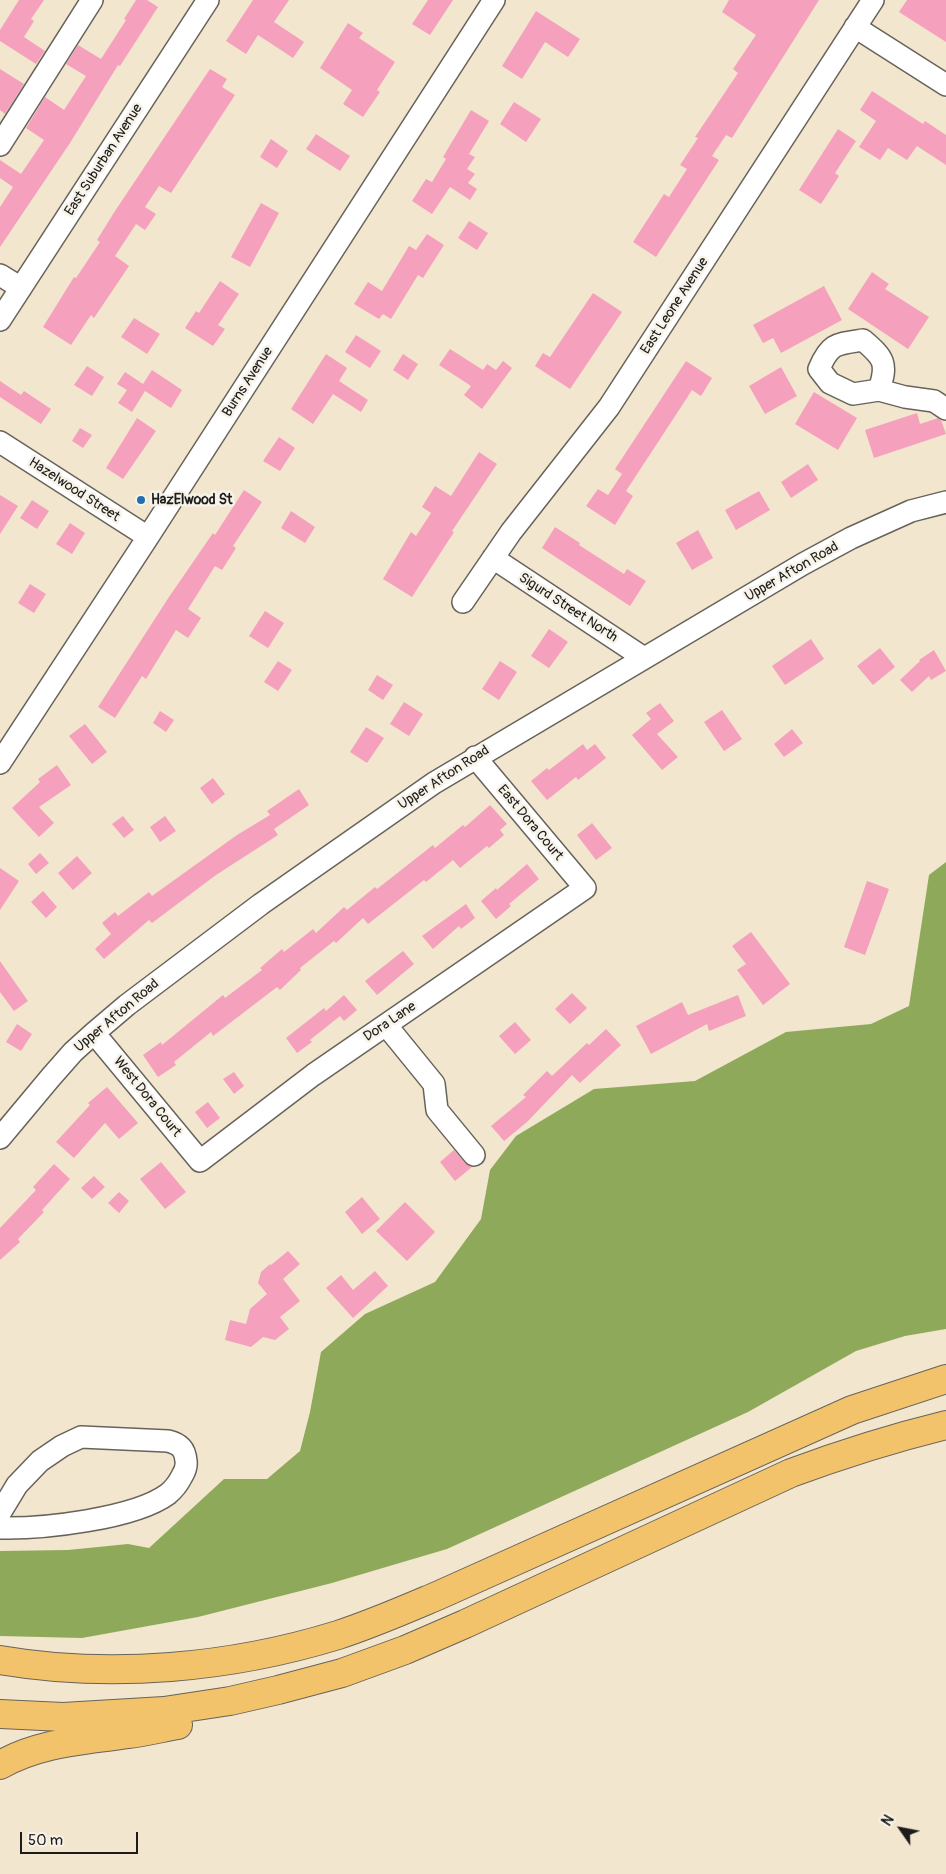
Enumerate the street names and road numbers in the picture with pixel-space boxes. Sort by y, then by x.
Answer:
street label: East Suburban Avenue [62,101,146,219]
street label: East Leone Avenue [638,255,712,357]
street label: Burns Avenue [219,344,277,420]
street label: Hazelwood Street [25,454,123,526]
street label: Upper Afton Road [742,538,842,606]
street label: Sigurd Street North [515,570,621,646]
street label: Upper Afton Road [395,742,493,814]
street label: East Dora Court [494,782,566,864]
street label: Upper Afton Road [71,976,163,1056]
street label: Dora Lane [361,998,419,1046]
street label: West Dora Court [109,1053,185,1141]

